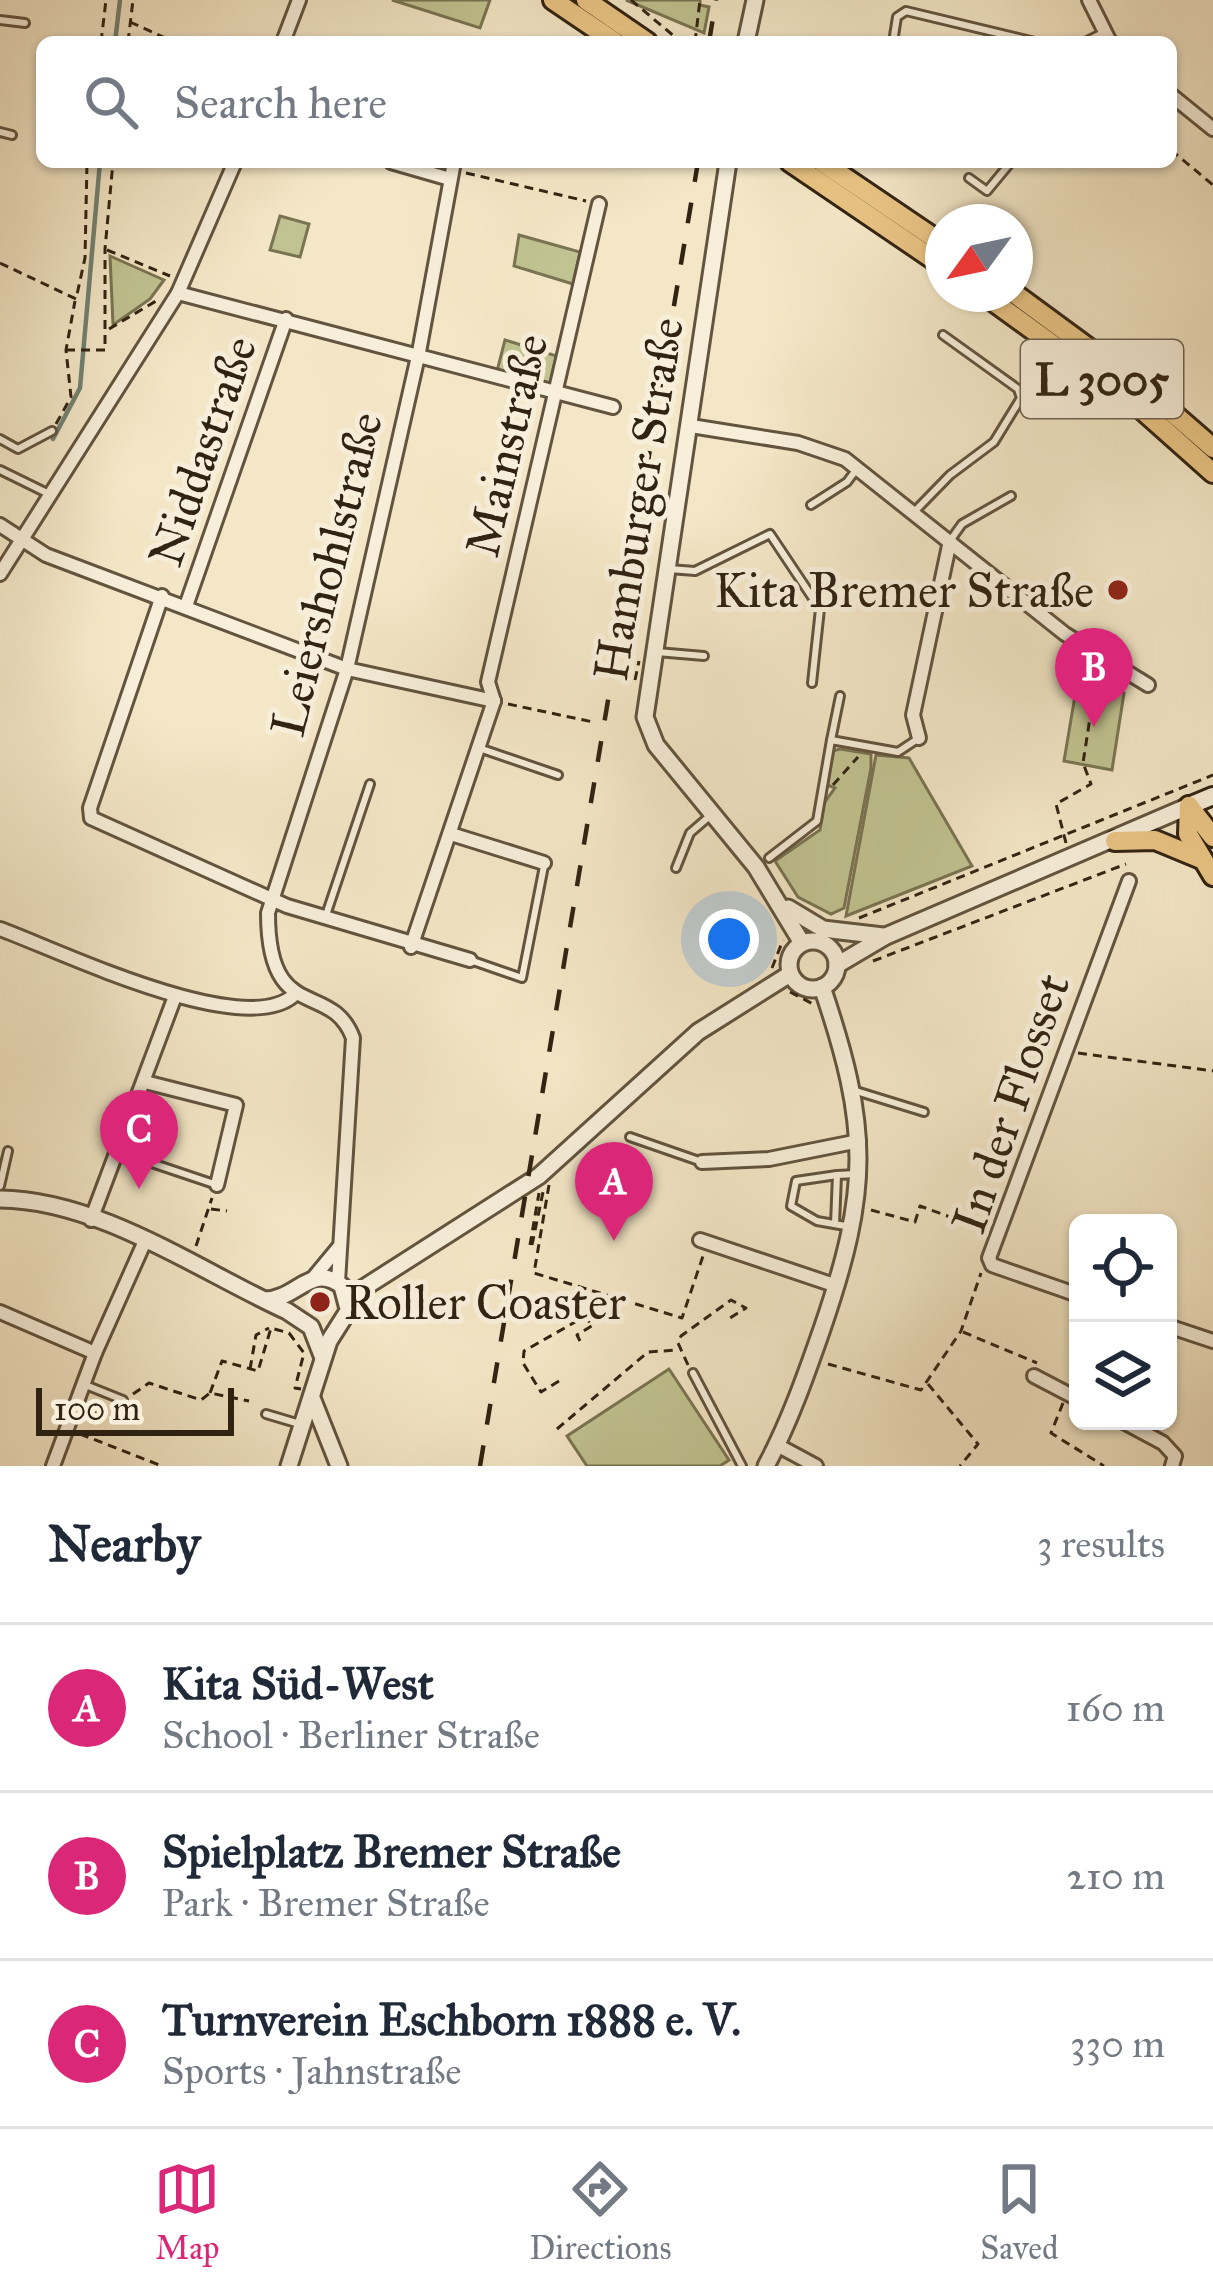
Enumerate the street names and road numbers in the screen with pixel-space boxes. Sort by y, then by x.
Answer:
street label: Hamburger Straße [581,313,696,685]
street label: Niddastraße [136,328,269,574]
street label: Mainstraße [452,328,561,562]
road number: L 3005 [1021,340,1183,418]
street label: Leiershohlstraße [258,406,395,742]
street label: In der Flosset [939,966,1082,1240]

